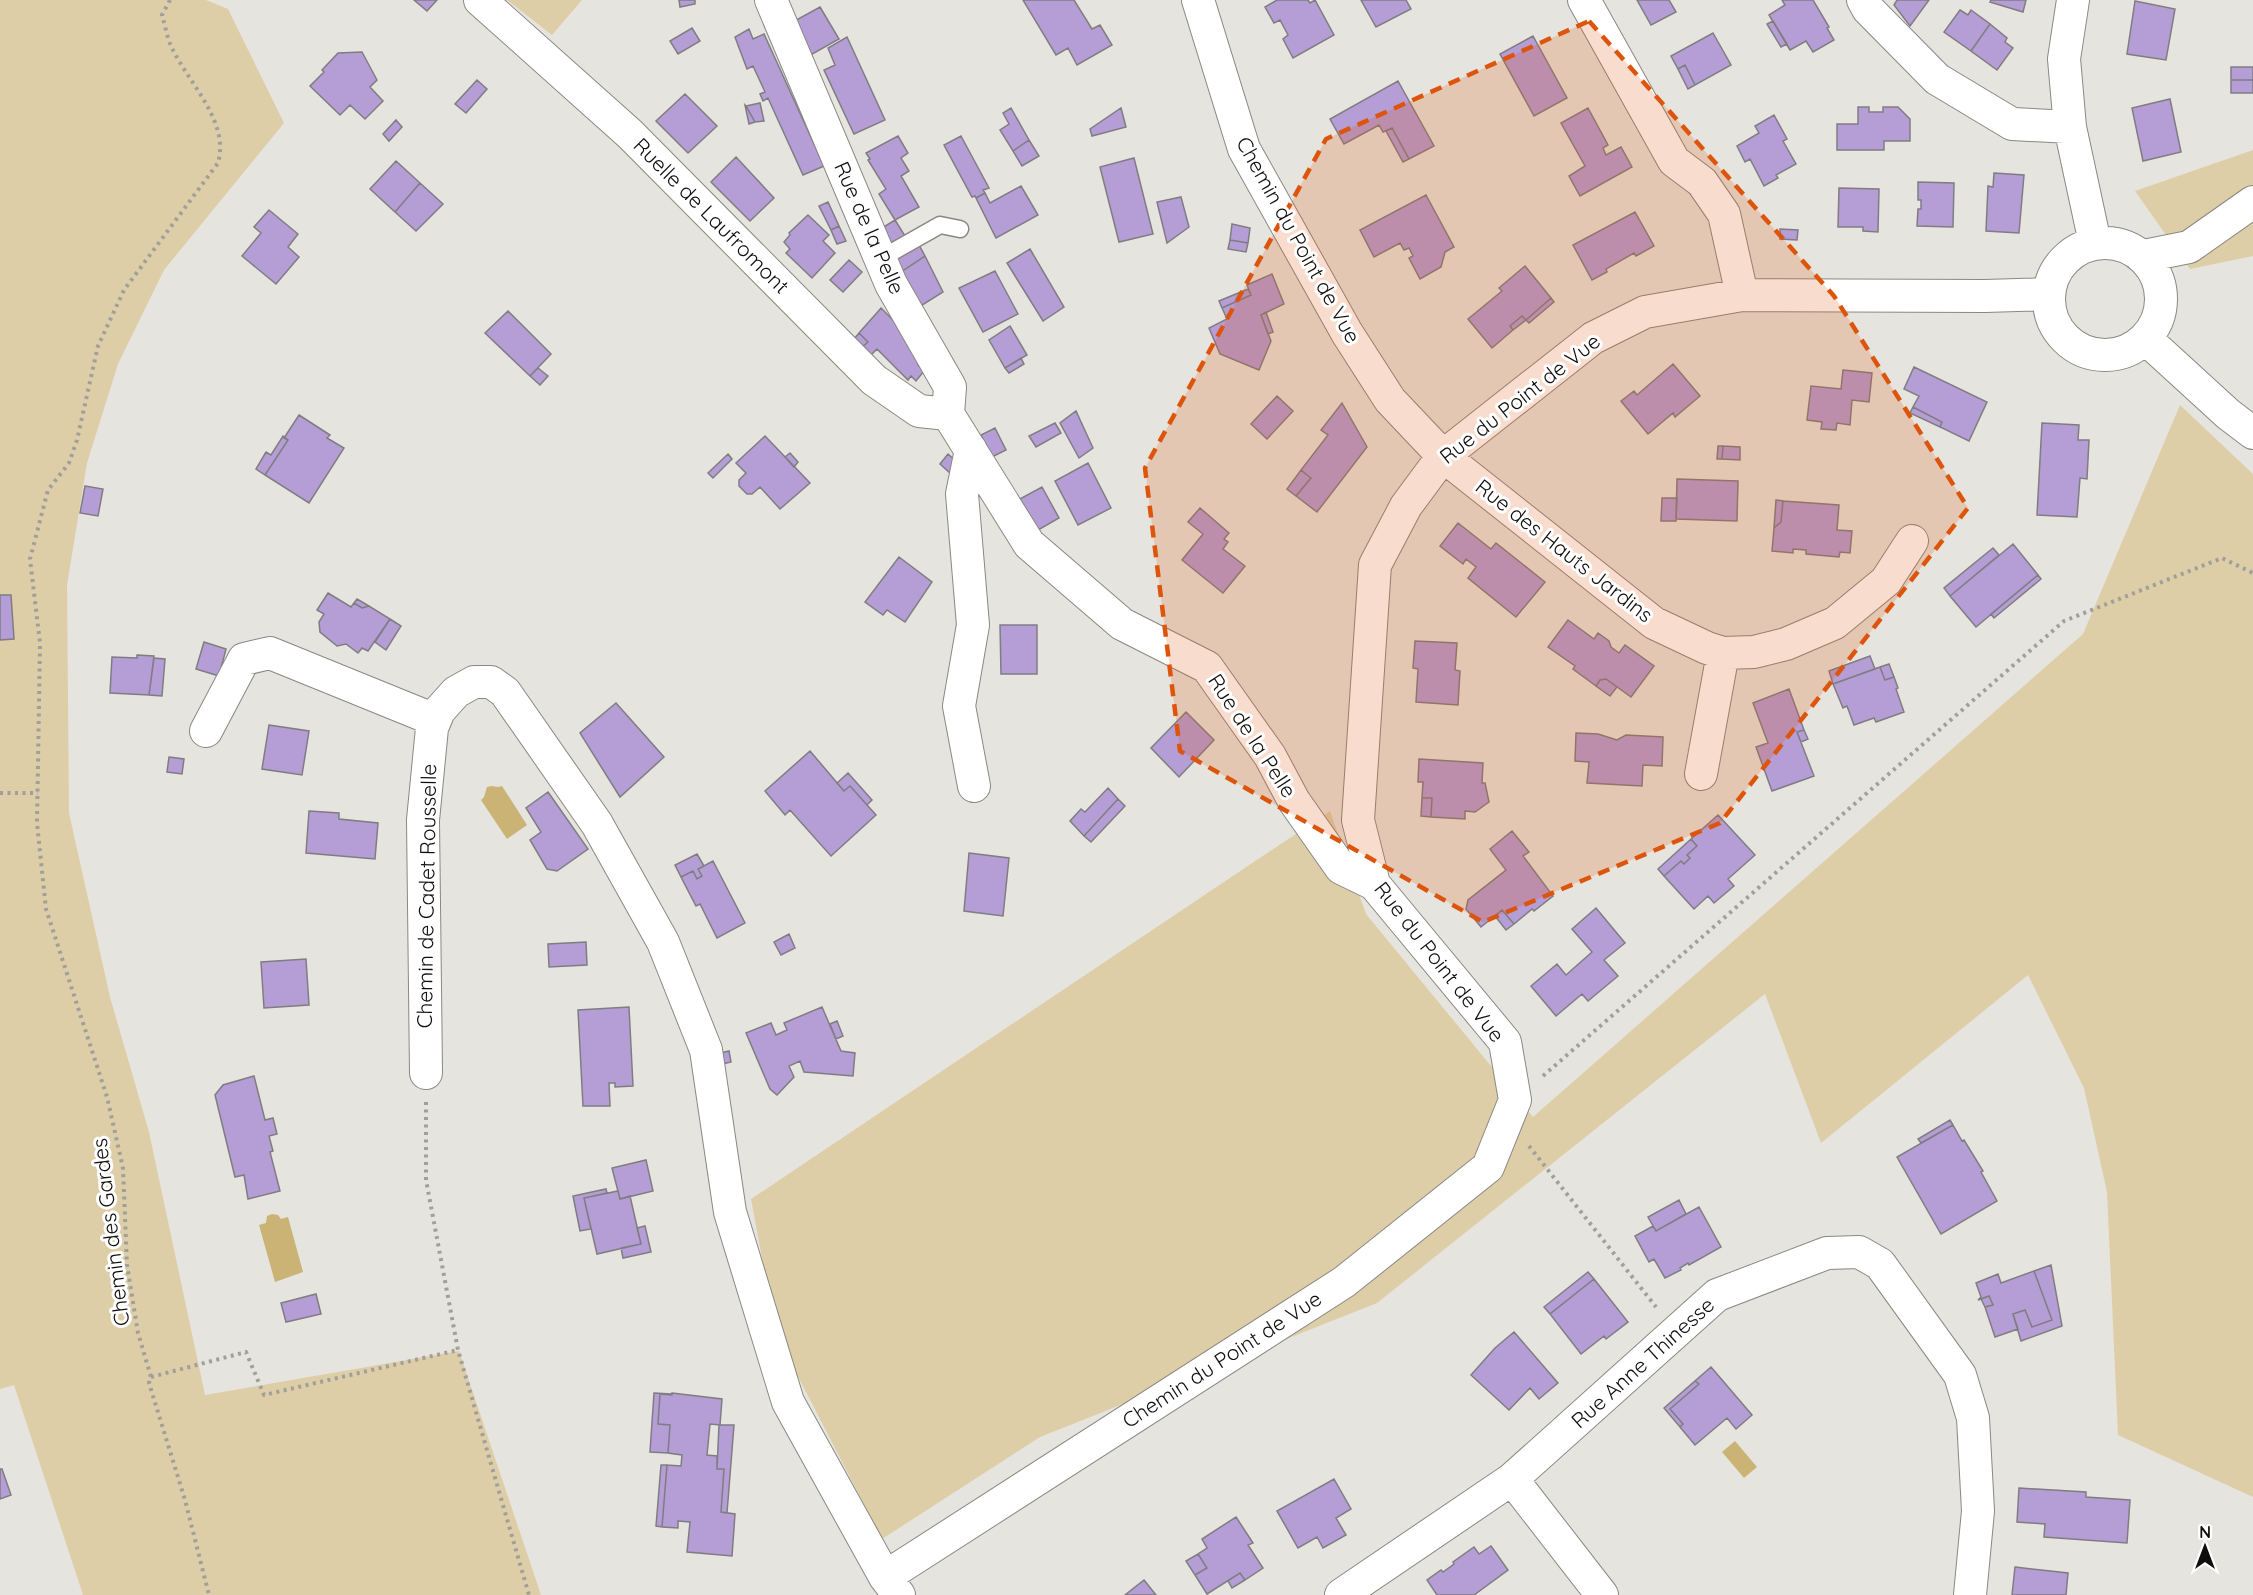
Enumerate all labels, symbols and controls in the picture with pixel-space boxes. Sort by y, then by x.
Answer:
street label: Ruelle de Laufromont [628,132,795,299]
street label: Chemin du Point de Vue [1231,132,1367,347]
street label: Rue de la Pelle [829,157,911,298]
street label: Rue du Point de Vue [1434,327,1605,469]
street label: Rue des Hauts Jardins [1471,473,1658,628]
street label: Rue de la Pelle [1203,669,1303,802]
street label: Chemin de Cadet Rousselle [411,763,441,1029]
street label: Rue du Point de Vue [1369,876,1511,1047]
street label: Chemin des Gardes [86,1137,134,1327]
street label: Chemin du Point de Vue [1117,1285,1326,1433]
street label: Rue Anne Thinesse [1565,1291,1719,1433]
north arrow [2175,1517,2235,1577]
text: N [2199,1522,2211,1542]

